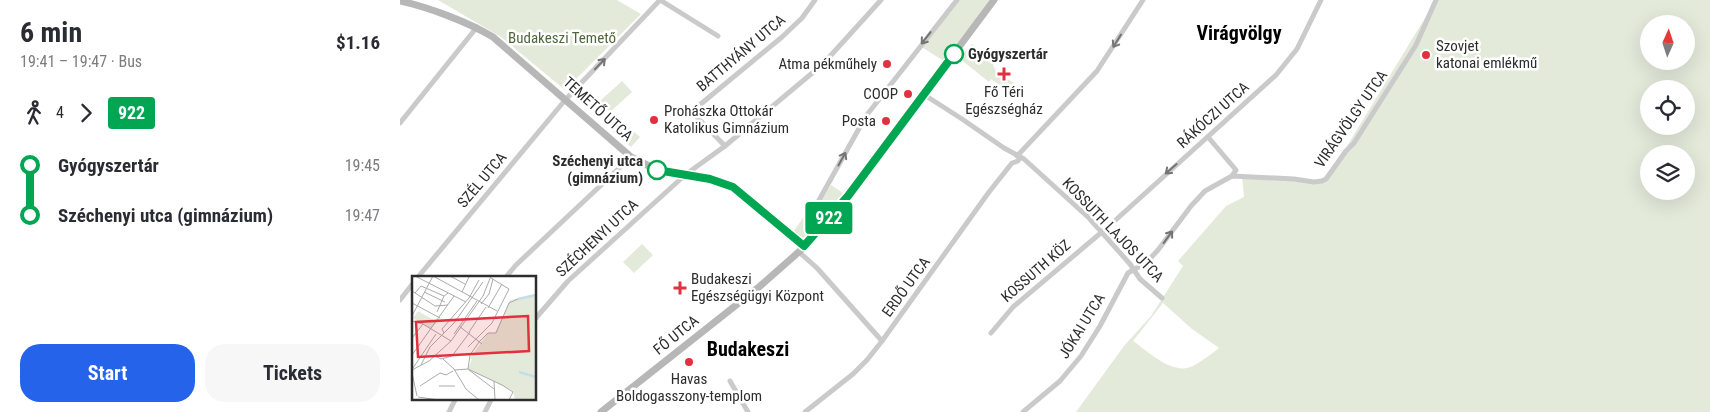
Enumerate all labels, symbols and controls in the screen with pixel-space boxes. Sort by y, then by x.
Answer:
street label: BATTHYÁNY UTCA [693,10,789,95]
north arrow [1640,15,1695,70]
map controls [1640,15,1695,200]
text: 6 min [20,16,82,49]
district label: Virágvölgy [1196,21,1282,45]
park label: Budakeszi Temető [508,29,616,47]
text: $1.16 [336,31,380,54]
one-way arrow [921,31,932,44]
one-way arrow [1112,34,1122,48]
place label: Szovjet katonai emlékmű [1436,37,1537,72]
marker: Gyógyszertár [944,44,964,64]
place label: Gyógyszertár [968,45,1048,63]
marker: Szovjet katonai emlékmű [1420,49,1432,61]
text: 19:41 – 19:47 · Bus [20,52,142,71]
place label: Atma pékműhely [778,55,877,73]
one-way arrow [594,57,606,70]
marker: Atma pékműhely [881,58,893,70]
street label: VIRÁGVÖLGY UTCA [1311,66,1392,171]
marker: Fő Téri Egészségház [997,67,1011,81]
street label: TEMETŐ UTCA [559,73,637,145]
street label: RÁKÓCZI UTCA [1173,78,1253,152]
button: locate [1640,80,1695,135]
place label: Fő Téri Egészségház [965,83,1043,118]
place label: COOP [863,85,898,103]
marker: COOP [902,88,914,100]
icon: walk [20,99,48,127]
icon: forward [72,99,100,127]
text: 922 [118,102,145,123]
place label: Prohászka Ottokár Katolikus Gimnázium [664,102,789,137]
text: 4 [56,103,64,122]
place label: Posta [842,112,876,130]
marker: Prohászka Ottokár Katolikus Gimnázium [648,114,660,126]
marker: Posta [880,115,892,127]
button: layers [1640,145,1695,200]
street label: SZÉL UTCA [454,148,511,211]
place label: Széchenyi utca (gimnázium) [552,152,643,187]
one-way arrow [837,153,847,167]
text: Gyógyszertár [58,154,159,177]
text: 19:45 [345,156,380,175]
marker: Széchenyi utca (gimnázium) [647,160,667,180]
one-way arrow [1165,163,1178,174]
street label: KOSSUTH LAJOS UTCA [1059,174,1168,286]
street label: SZÉCHENYI UTCA [552,195,642,281]
line badge: 922 [800,202,858,234]
text: Széchenyi utca (gimnázium) [58,204,273,227]
text: 19:47 [345,206,380,225]
text: 922 [815,207,843,228]
one-way arrow [1162,230,1173,244]
street label: KOSSUTH KÖZ [998,236,1075,306]
street label: ERDŐ UTCA [878,253,934,320]
place label: Budakeszi Egészségügyi Központ [691,270,824,305]
inset map [412,276,536,400]
marker: Budakeszi Egészségügyi Központ [673,281,687,295]
street label: JÓKAI UTCA [1055,290,1109,362]
street label: FŐ UTCA [650,311,702,359]
district label: Budakeszi [707,337,789,361]
button: Start [20,344,195,402]
button: Tickets [205,344,380,402]
marker: Havas Boldogasszony-templom [683,356,695,368]
place label: Havas Boldogasszony-templom [616,370,762,405]

